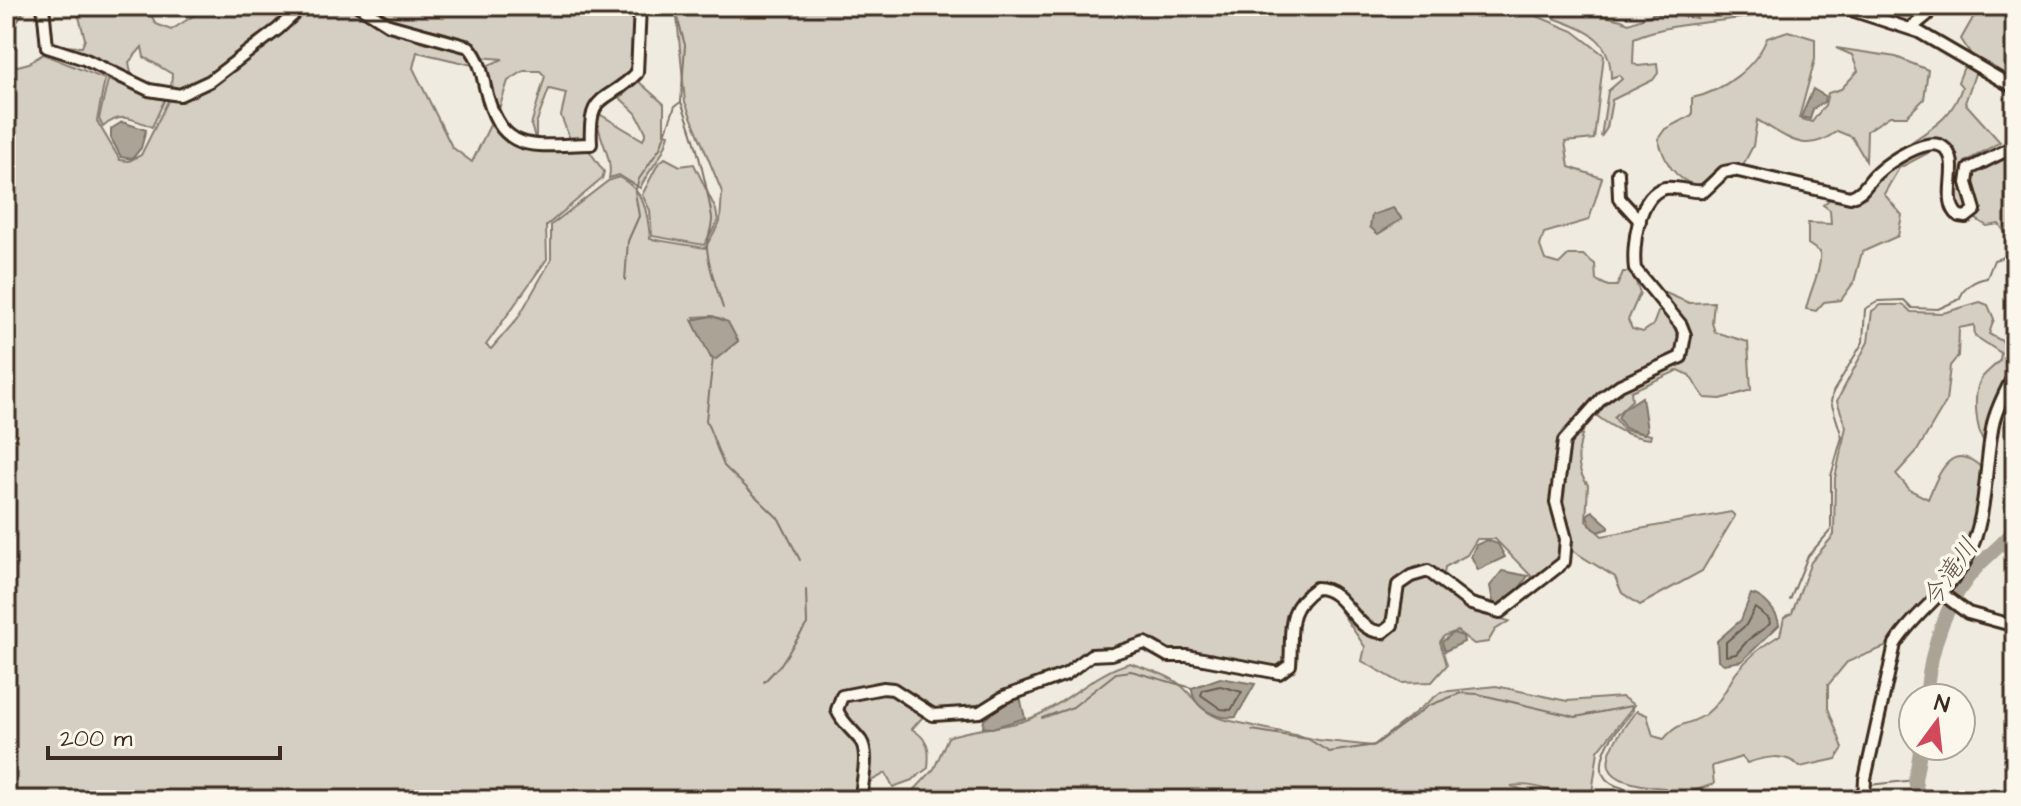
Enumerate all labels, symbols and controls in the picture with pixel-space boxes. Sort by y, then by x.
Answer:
water label: 今滝川 [1913,531,1987,615]
north arrow [1897,682,1977,762]
text: N [1931,687,1953,721]
scale bar [48,710,280,760]
text: 200 m [60,722,133,756]

